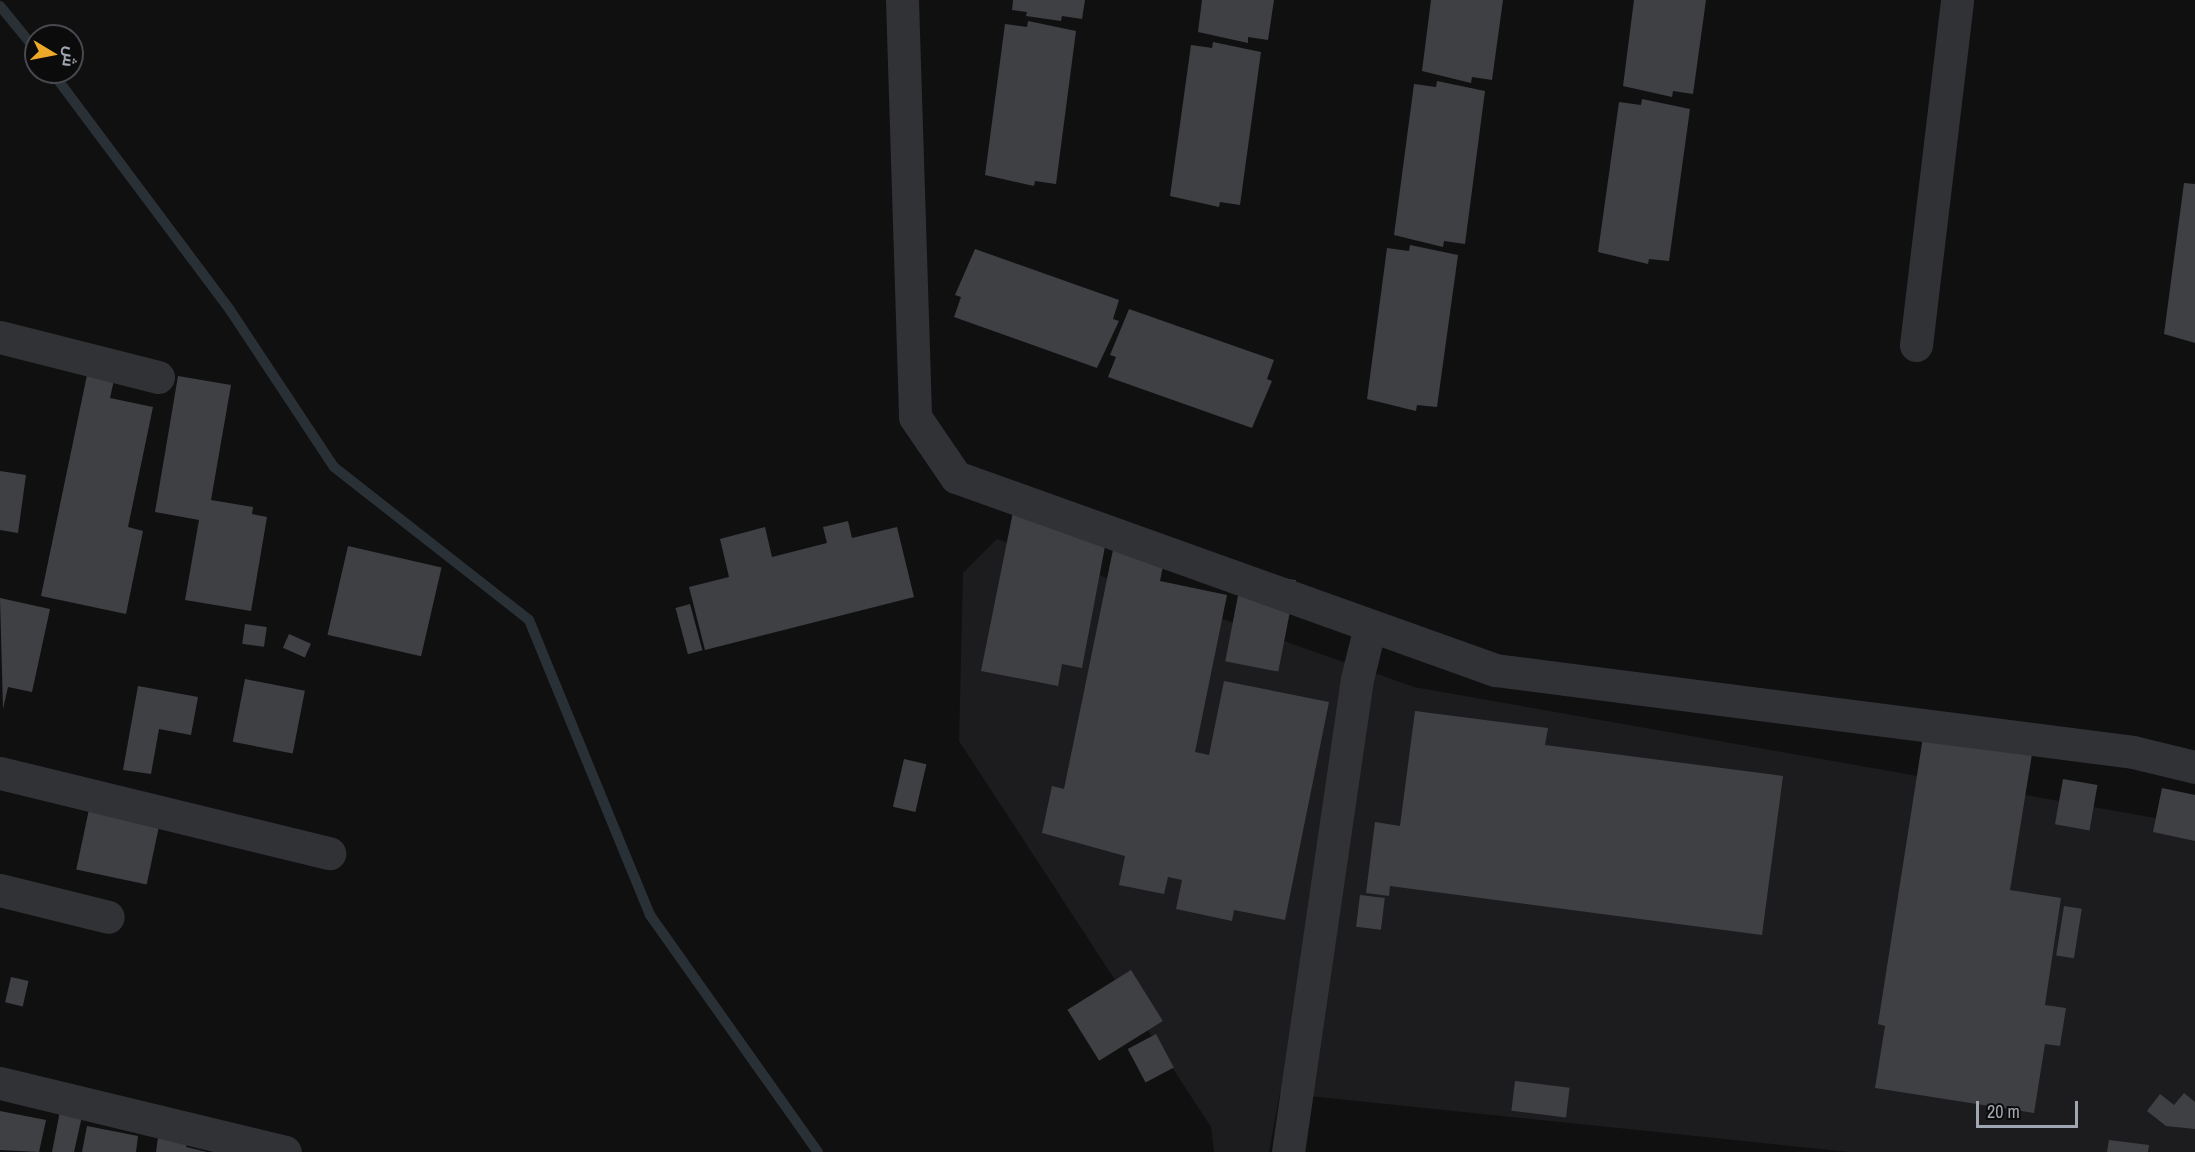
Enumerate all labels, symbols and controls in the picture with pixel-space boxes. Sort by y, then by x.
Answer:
north arrow [24,24,84,84]
text: ش [57,45,82,69]
scale bar [1979,1089,2081,1127]
text: 20 m [1987,1099,2020,1124]

